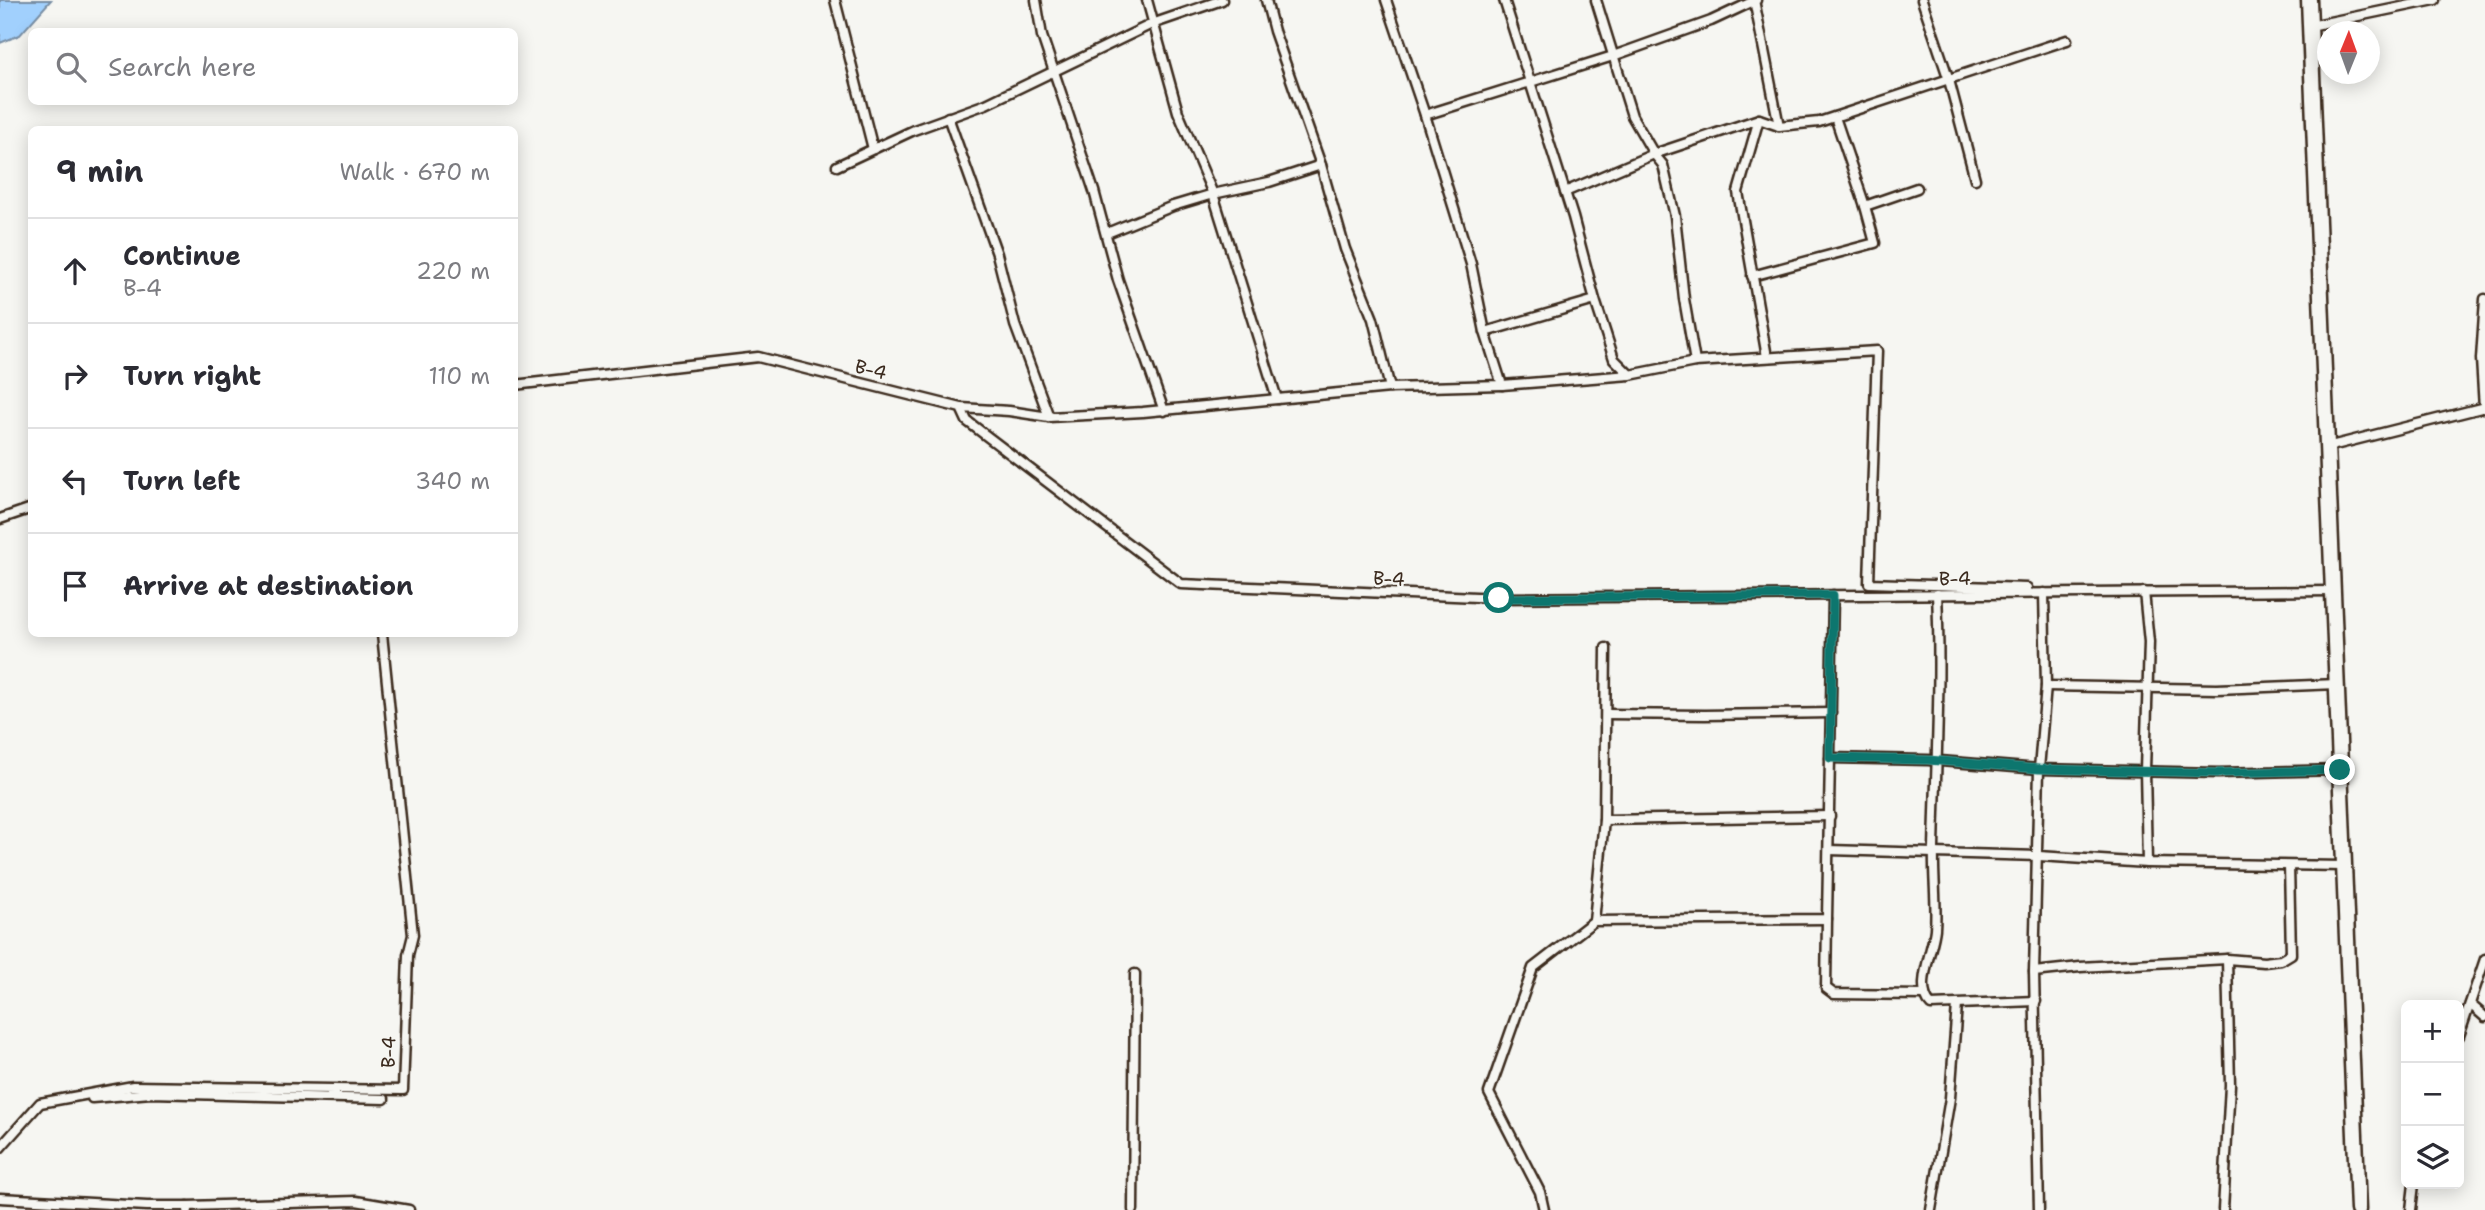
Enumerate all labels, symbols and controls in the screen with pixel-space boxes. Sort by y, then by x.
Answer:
north arrow [2317,21,2380,84]
search box [28,28,518,105]
icon: search [52,48,90,86]
text: Search here [108,49,257,84]
text: 9 min [56,151,143,192]
text: Walk · 670 m [339,157,490,187]
text: Continue [123,238,241,273]
icon: ahead [56,252,94,290]
text: 220 m [416,256,490,286]
text: B-4 [123,273,162,303]
street label: B-4 [852,353,889,385]
icon: right [56,357,94,395]
text: Turn right [123,358,261,393]
text: 110 m [428,361,490,391]
icon: left [56,462,94,500]
text: Turn left [123,463,240,498]
text: 340 m [415,466,490,496]
street label: B-4 [1372,565,1406,592]
street label: B-4 [1939,566,1971,591]
icon: arrive [56,567,94,605]
text: Arrive at destination [123,568,413,603]
route start [1483,582,1514,613]
route end [2324,754,2355,785]
map controls [2401,1000,2464,1189]
button: + [2401,1000,2464,1063]
street label: B-4 [375,1036,402,1068]
button: − [2401,1063,2464,1126]
button: layers [2401,1126,2464,1189]

